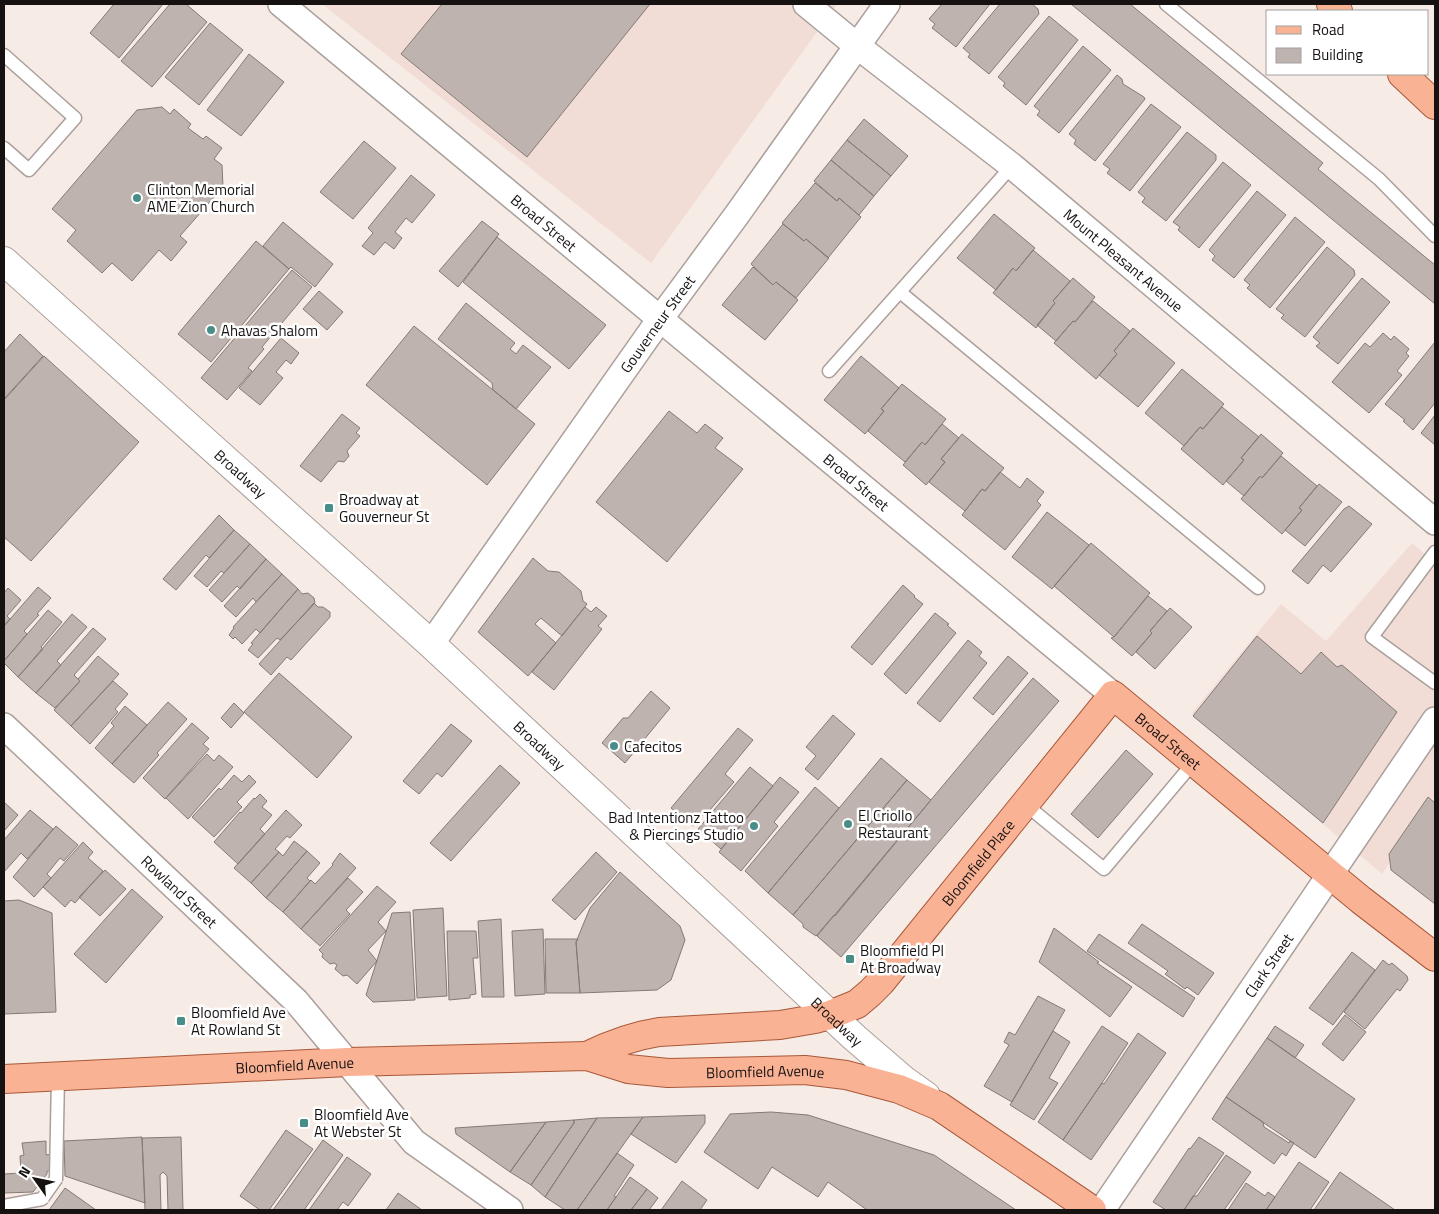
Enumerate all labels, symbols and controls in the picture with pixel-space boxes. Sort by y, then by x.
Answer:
legend [1266,10,1429,75]
text: Road [1312,18,1344,41]
text: Building [1312,43,1363,66]
place label: Clinton Memorial AME Zion Church [147,178,255,218]
street label: Broad Street [506,188,583,257]
marker: Clinton Memorial AME Zion Church [131,192,143,204]
street label: Mount Pleasant Avenue [1059,203,1189,317]
street label: Gouverneur Street [614,269,701,378]
place label: Ahavas Shalom [221,319,318,342]
marker: Ahavas Shalom [205,324,217,336]
street label: Broadway [209,443,272,503]
street label: Broad Street [818,448,895,517]
place label: Broadway at Gouverneur St [339,488,430,528]
marker: Broadway at Gouverneur St [323,502,335,514]
street label: Broad Street [1130,706,1207,775]
street label: Broadway [509,715,571,775]
place label: Cafecitos [624,735,682,758]
marker: Cafecitos [608,740,620,752]
place label: El Criollo Restaurant [858,804,929,844]
place label: Bad Intentionz Tattoo & Piercings Studio [608,806,744,846]
street label: Bloomfield Place [936,814,1020,911]
marker: El Criollo Restaurant [842,818,854,830]
marker: Bad Intentionz Tattoo & Piercings Studio [748,820,760,832]
street label: Rowland Street [136,849,223,933]
street label: Clark Street [1238,928,1299,1002]
place label: Bloomfield Pl At Broadway [860,939,944,979]
marker: Bloomfield Pl At Broadway [844,953,856,965]
street label: Broadway [806,991,868,1052]
place label: Bloomfield Ave At Rowland St [191,1001,286,1041]
marker: Bloomfield Ave At Rowland St [175,1015,187,1027]
street label: Bloomfield Avenue [235,1050,354,1079]
street label: Bloomfield Avenue [706,1058,826,1084]
place label: Bloomfield Ave At Webster St [314,1103,409,1143]
marker: Bloomfield Ave At Webster St [298,1117,310,1129]
north arrow [10,1154,60,1204]
text: N [12,1162,35,1181]

